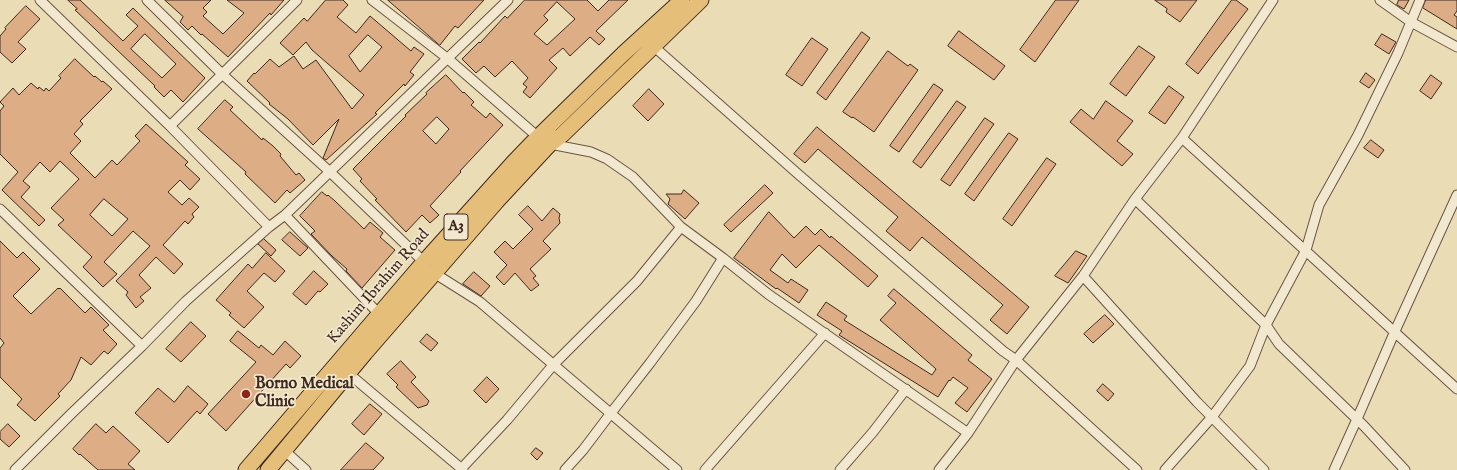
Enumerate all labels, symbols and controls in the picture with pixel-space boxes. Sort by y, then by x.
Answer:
road number: A3 [444,214,468,240]
street label: Kashim Ibrahim Road [324,226,434,348]
place label: Borno Medical Clinic [255,375,354,413]
marker: Borno Medical Clinic [240,388,252,400]

